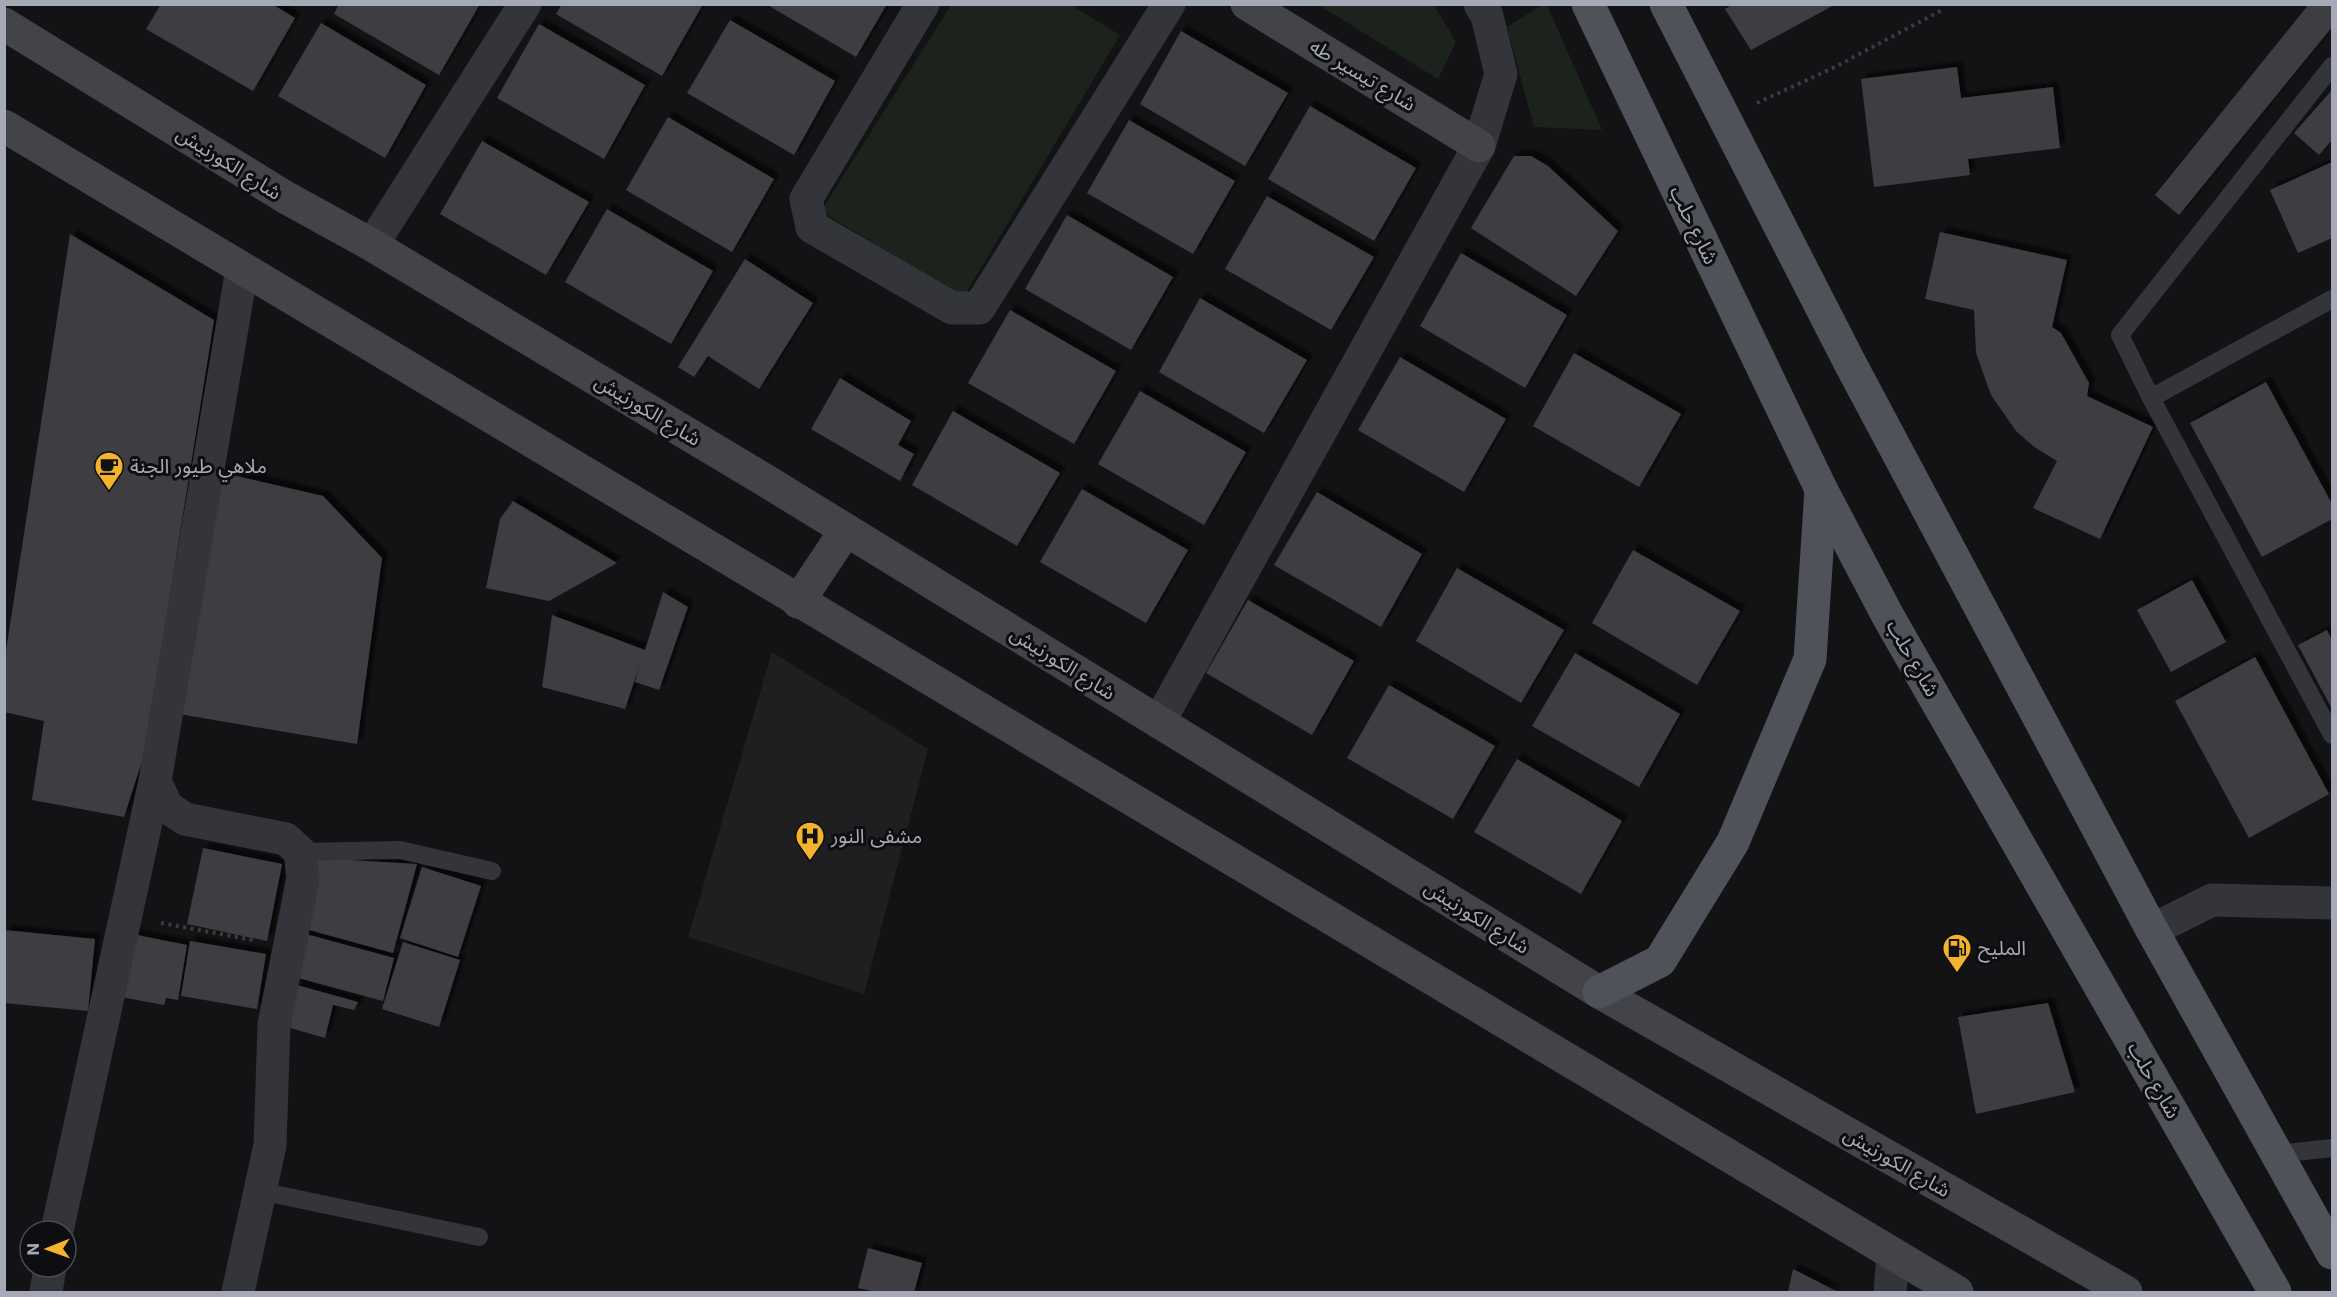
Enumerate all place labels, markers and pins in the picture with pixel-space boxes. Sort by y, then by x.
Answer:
cafe icon: ملاهي طيور الجنة [93,450,125,492]
place label: ملاهي طيور الجنة [130,454,267,482]
hospital icon: مشفى النور [794,820,826,862]
place label: مشفى النور [830,824,922,848]
fuel station icon: المليح [1941,932,1973,974]
place label: المليح [1978,936,2026,963]

